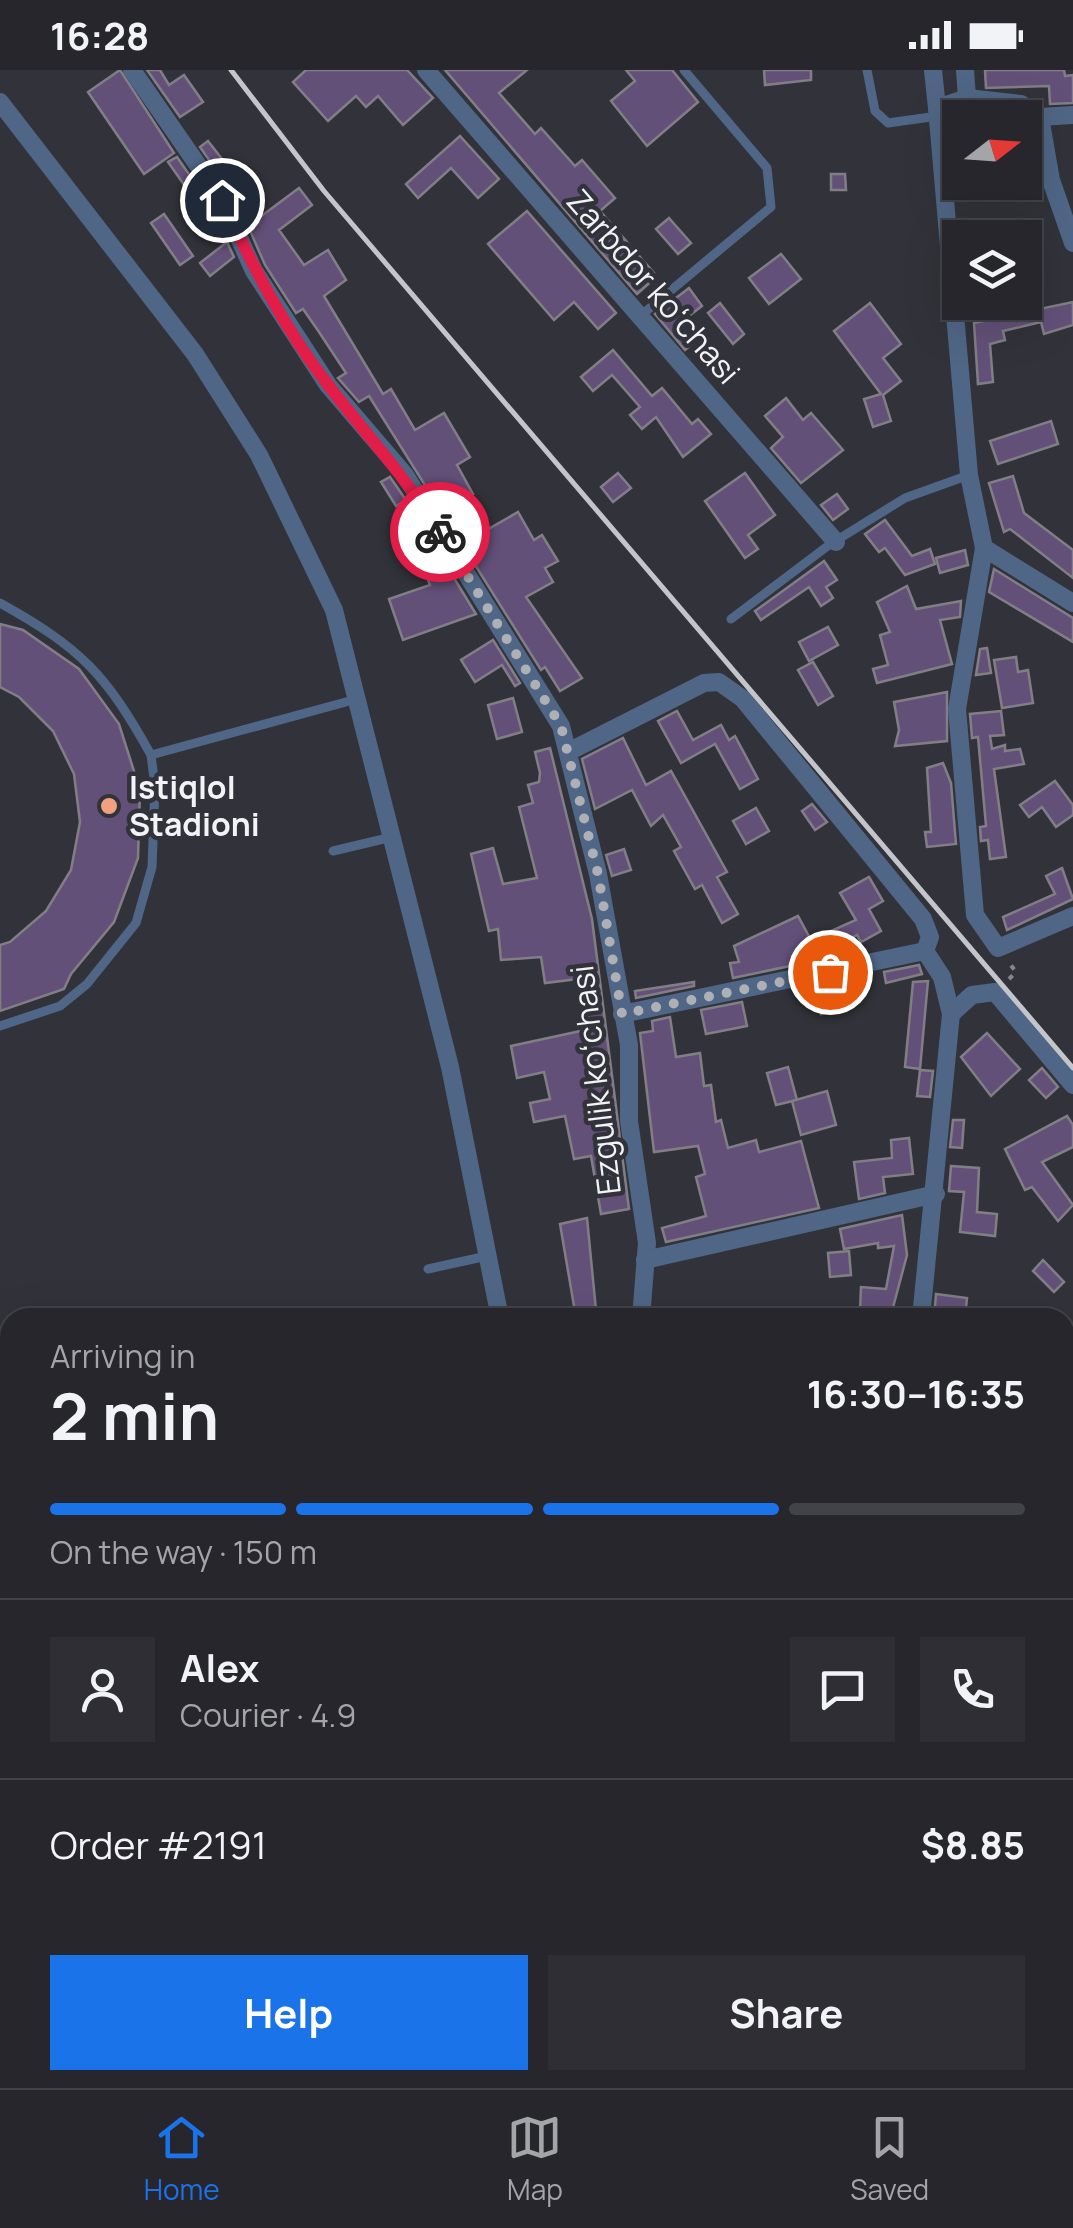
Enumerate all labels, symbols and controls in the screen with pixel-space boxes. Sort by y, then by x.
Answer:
text: 16:28 [50,9,149,61]
north arrow [942,100,1042,200]
map controls [942,100,1042,320]
pin [180,158,265,243]
icon: home [195,173,250,228]
street label: Zarbdor koʻchasi [557,180,750,393]
button: layers [942,220,1042,320]
courier [390,482,490,582]
icon: bike [413,505,468,560]
place label: Istiqlol Stadioni [129,765,260,846]
marker: Istiqlol Stadioni [98,795,120,817]
pin [788,930,873,1015]
icon: bag [803,945,858,1000]
street label: Ezgulik koʻchasi [559,963,631,1197]
text: Arriving in [50,1334,195,1378]
text: 16:30–16:35 [807,1367,1025,1419]
text: 2 min [50,1371,219,1460]
text: On the way · 150 m [50,1530,317,1574]
button: person [50,1637,155,1742]
button: chat [790,1637,895,1742]
button: phone [920,1637,1025,1742]
text: Alex [180,1641,259,1693]
text: Courier · 4.9 [180,1693,356,1737]
text: Order #2191 [50,1818,267,1870]
text: $8.85 [921,1818,1025,1870]
button: Help [50,1955,528,2070]
button: Share [548,1955,1025,2070]
tab: Home [144,2110,220,2208]
tab: Map [507,2110,563,2208]
tab: Saved [850,2110,929,2208]

